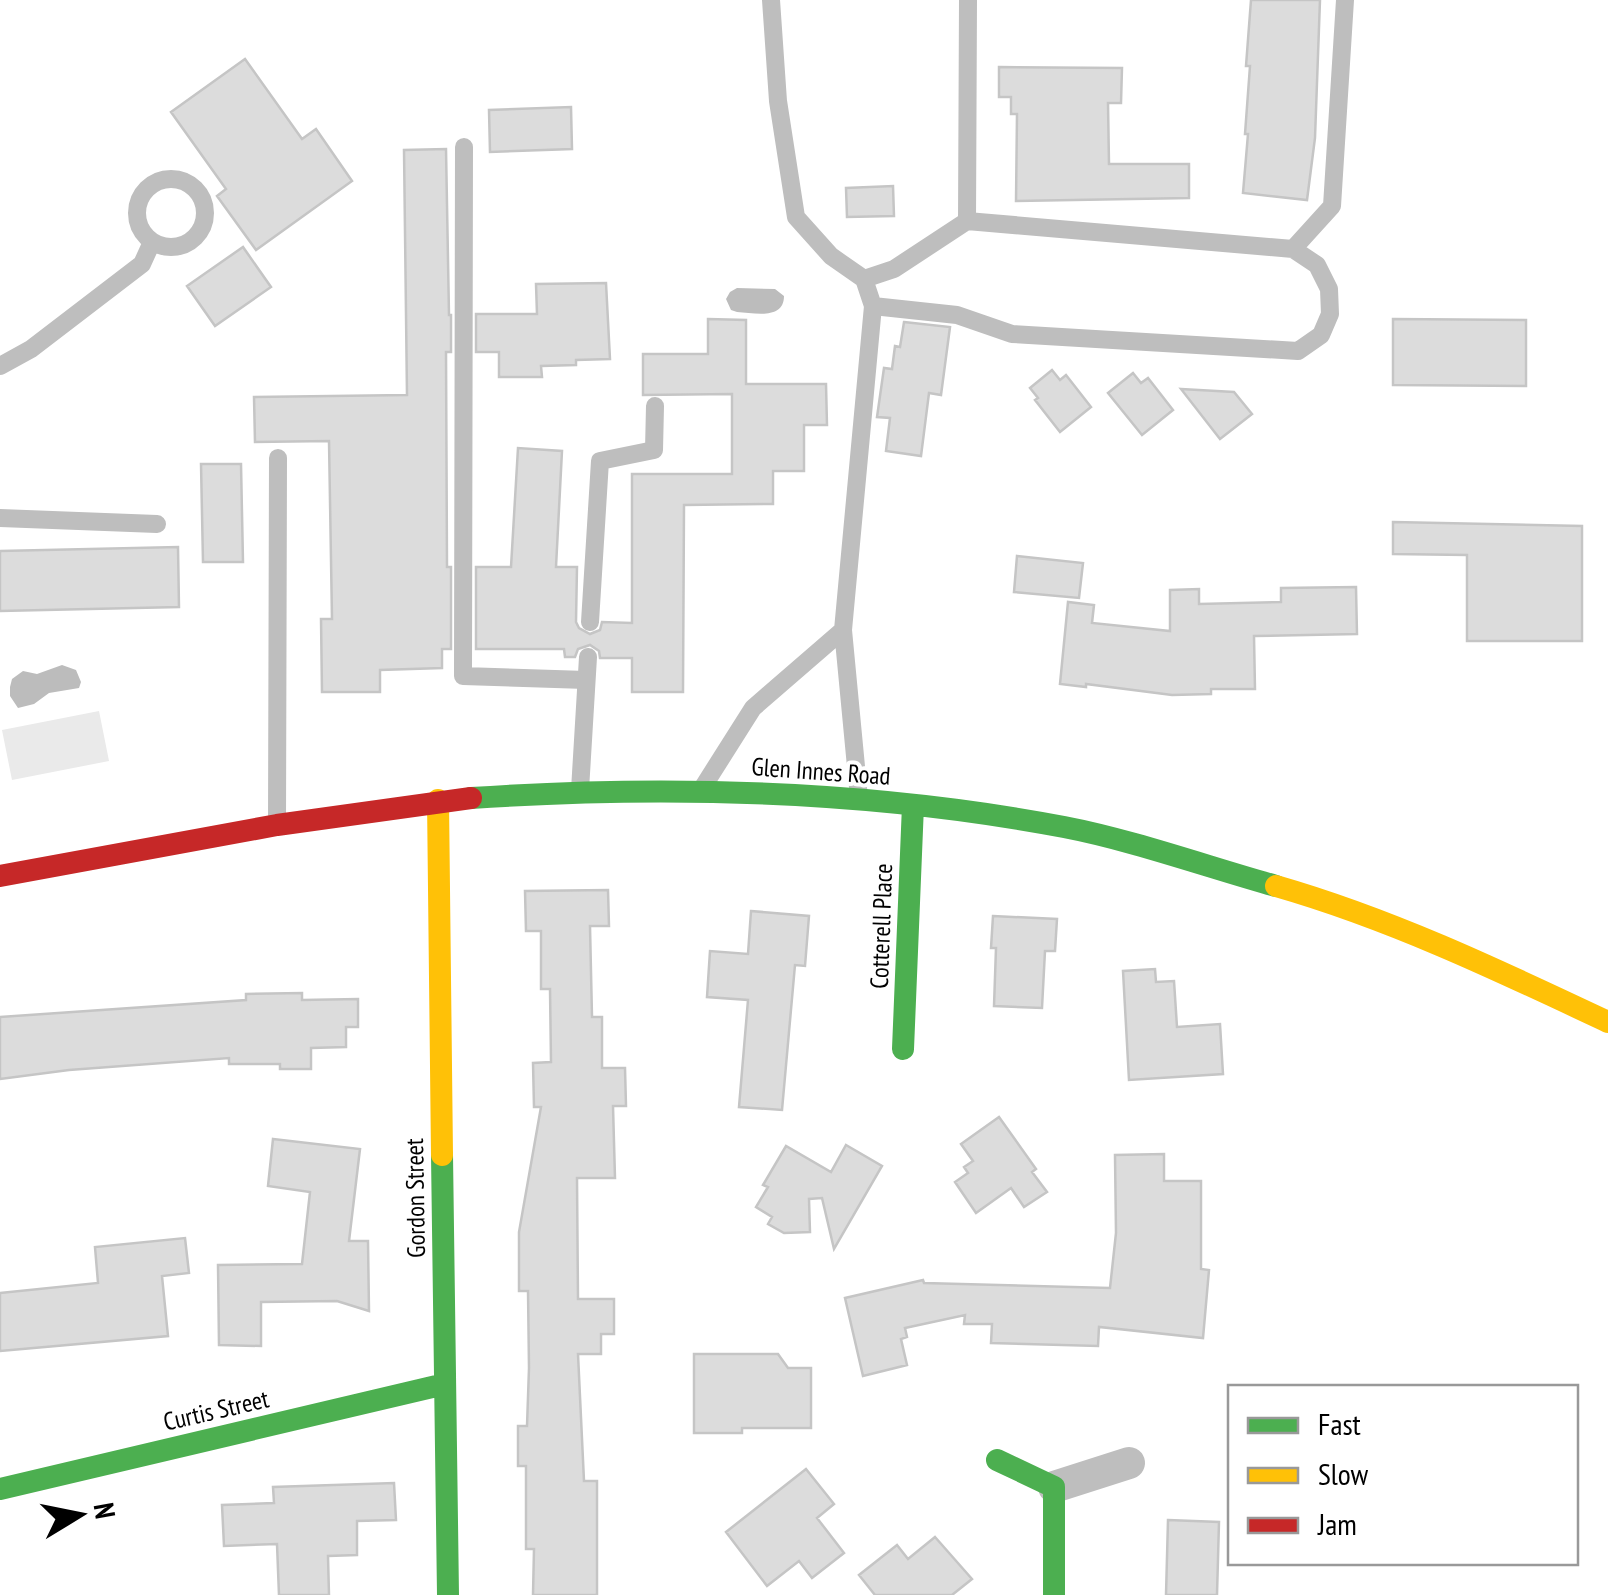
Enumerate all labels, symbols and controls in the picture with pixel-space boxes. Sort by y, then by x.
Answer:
street label: Glen Innes Road [750,750,892,792]
street label: Cotterell Place [863,863,899,989]
street label: Gordon Street [398,1138,432,1258]
street label: Curtis Street [160,1382,272,1438]
legend [1228,1385,1578,1565]
text: Fast [1318,1404,1362,1443]
text: Slow [1318,1454,1369,1493]
north arrow [30,1465,130,1565]
text: N [86,1500,125,1521]
text: Jam [1317,1504,1357,1543]

